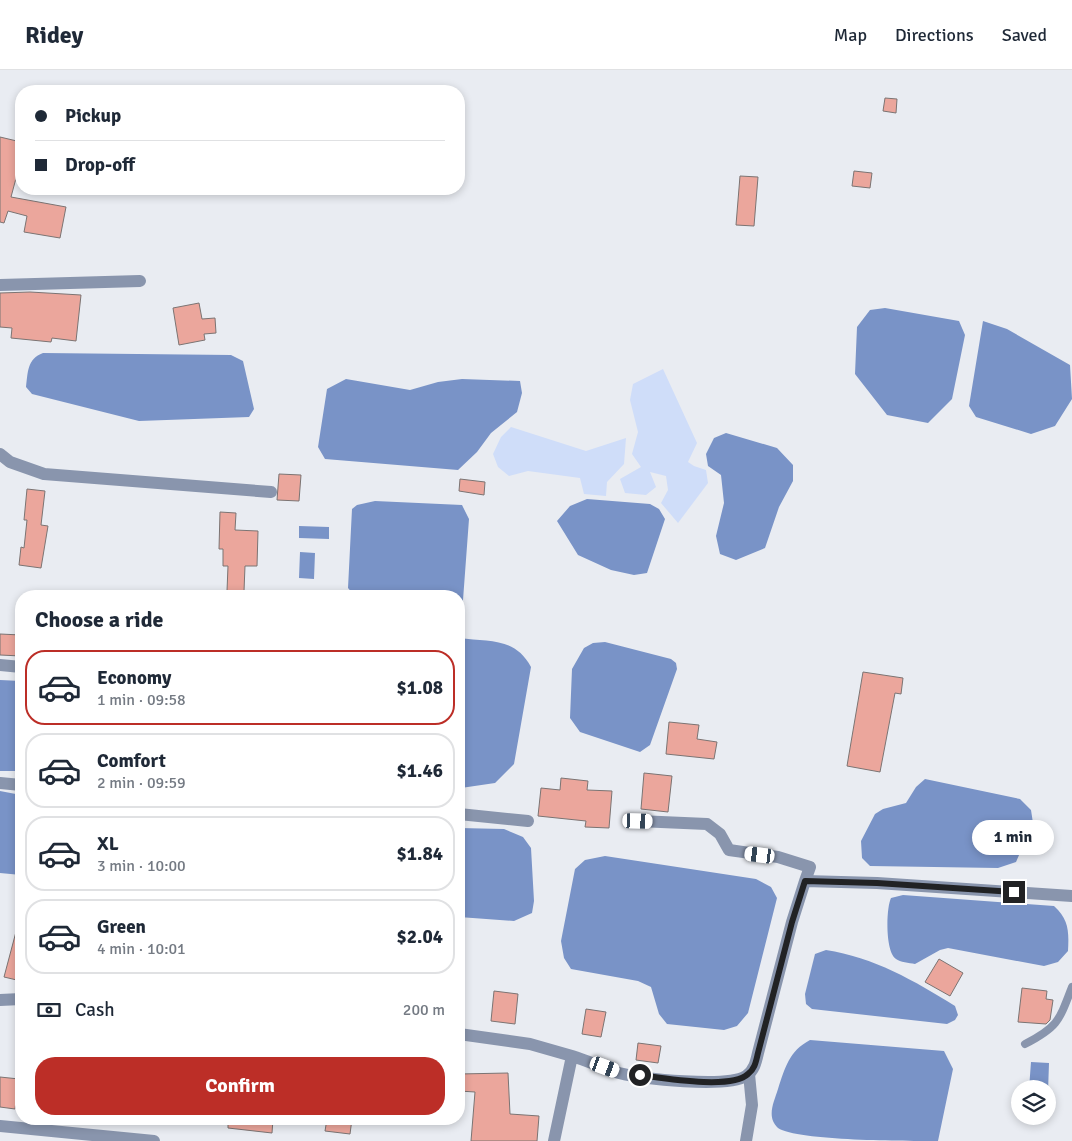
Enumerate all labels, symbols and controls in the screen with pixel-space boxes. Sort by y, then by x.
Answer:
text: Ridey [25,20,84,50]
text: Map [834,24,867,46]
text: Directions [895,24,974,46]
text: Saved [1002,24,1047,46]
text: Pickup [65,104,121,128]
text: Drop-off [65,153,135,177]
text: Choose a ride [35,606,163,633]
icon: car [37,665,82,710]
text: Economy [97,666,171,690]
text: $1.08 [397,676,443,700]
text: 1 min · 09:58 [97,690,186,710]
icon: car [37,748,82,793]
text: Comfort [97,749,166,773]
text: $1.46 [397,759,443,783]
text: 2 min · 09:59 [97,773,186,793]
car [622,813,653,829]
callout: 1 min [973,820,1055,854]
text: 1 min [994,827,1032,847]
icon: car [37,831,82,876]
text: XL [97,832,119,856]
text: $1.84 [397,842,443,866]
car [744,846,775,864]
text: 3 min · 10:00 [97,856,186,876]
route end [1003,881,1025,903]
icon: car [37,914,82,959]
text: Green [97,915,146,939]
text: $2.04 [397,925,443,949]
text: 4 min · 10:01 [97,939,186,959]
icon: cash [35,996,63,1024]
text: Cash [75,998,115,1022]
text: 200 m [403,1000,445,1020]
car [588,1055,621,1079]
button: Confirm [35,1057,445,1115]
route start [629,1064,651,1086]
map controls [1011,1080,1056,1125]
button: layers [1011,1080,1056,1125]

